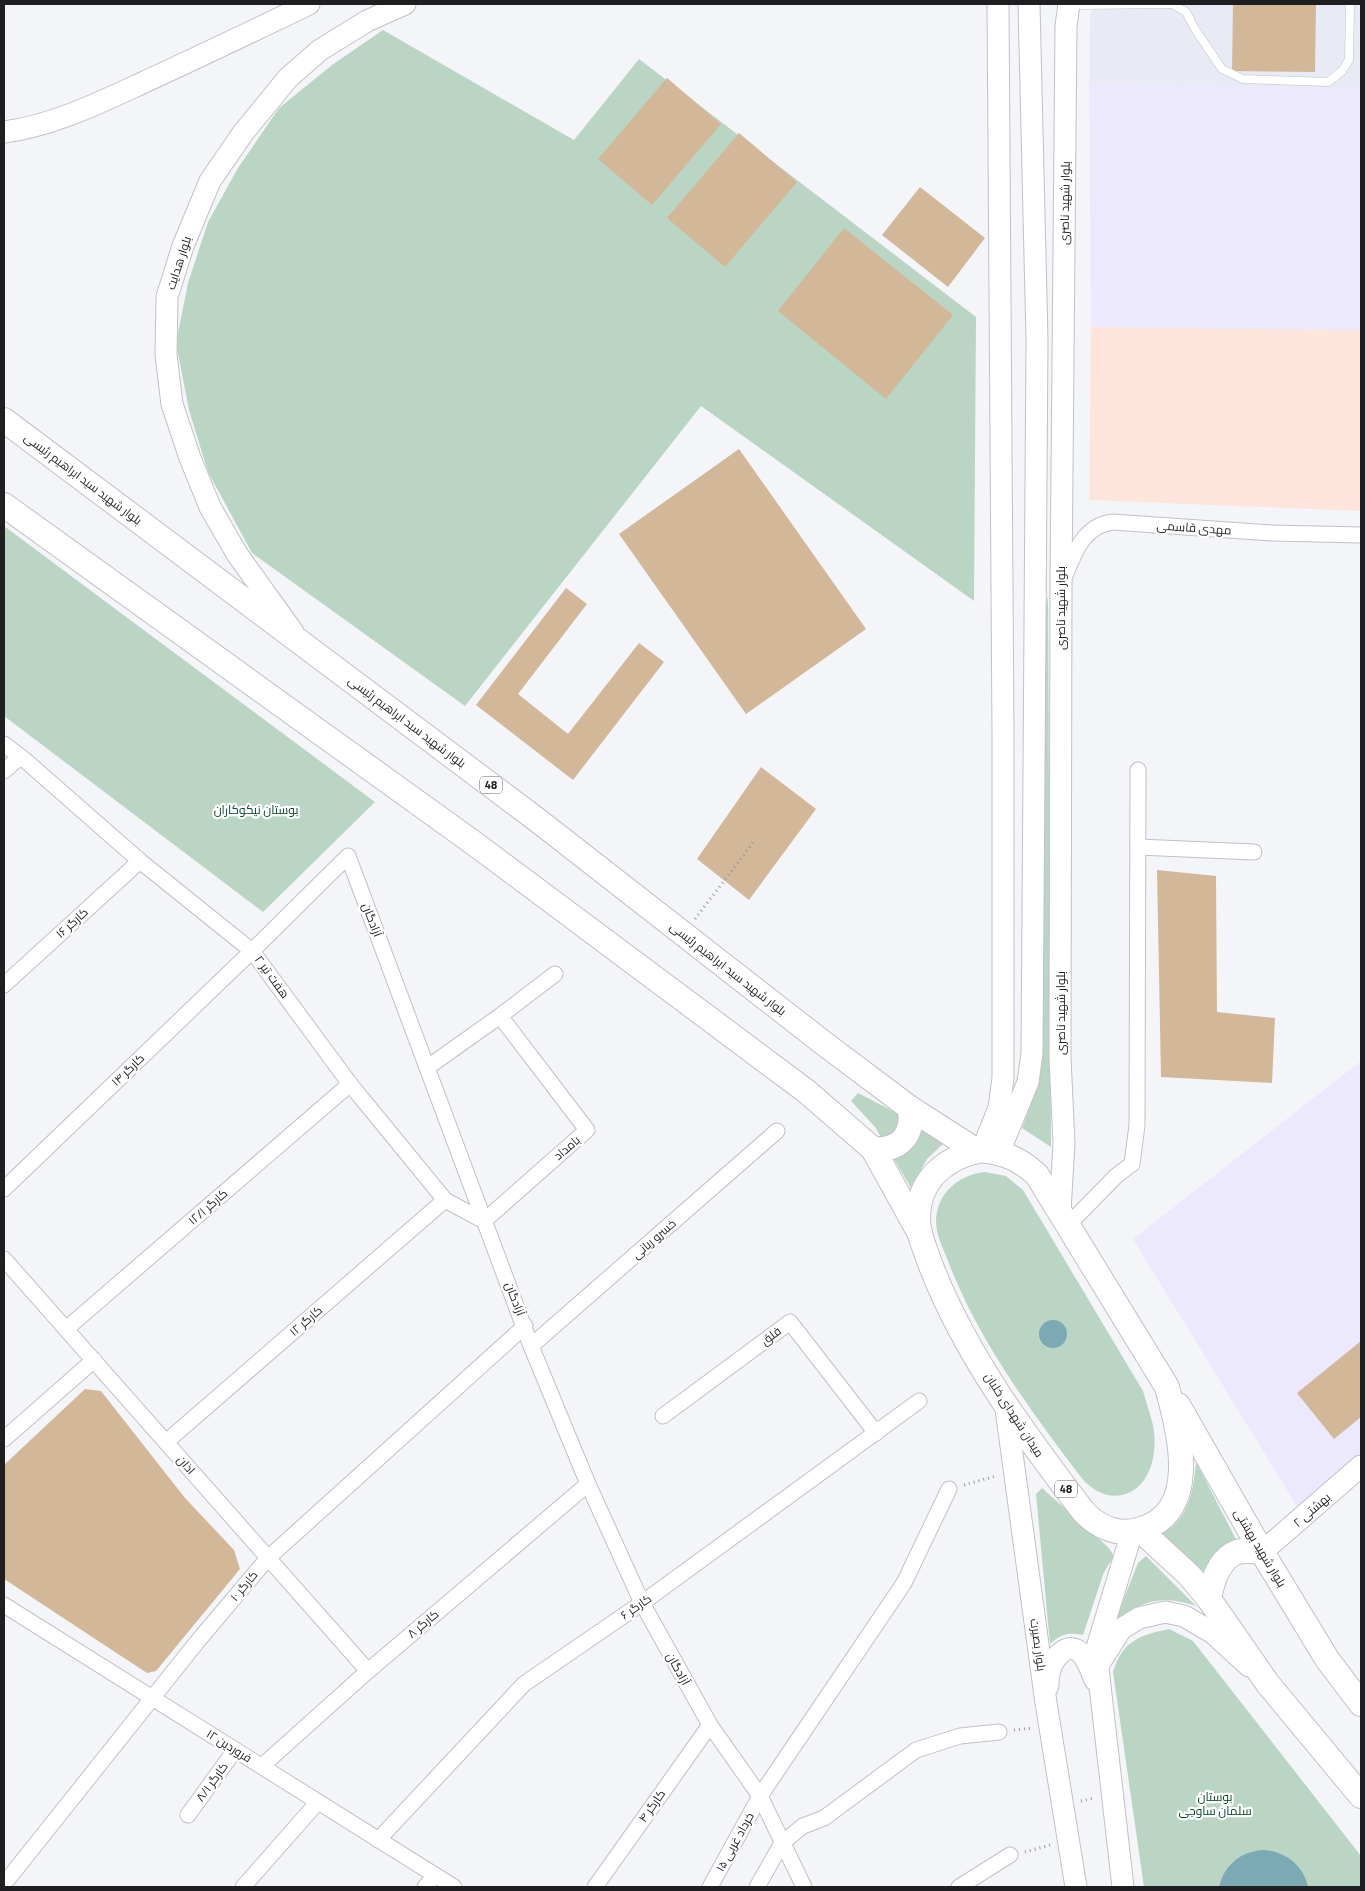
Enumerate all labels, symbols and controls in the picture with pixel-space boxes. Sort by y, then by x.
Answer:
street label: بلوار شهید ناصری [1054,161,1075,245]
street label: بلوار هدایت [161,234,196,292]
street label: بلوار شهید سید ابراهیم رئیسی [20,428,146,529]
street label: مهدی قاسمی [1156,515,1232,540]
street label: بلوار شهید ناصری [1051,566,1070,650]
street label: بلوار شهید سید ابراهیم رئیسی [344,671,470,772]
road number: 48 [480,776,502,794]
park label: بوستان نیکوکاران [214,800,298,819]
street label: آزادگان [357,900,388,940]
street label: کارگر ۱۶ [51,903,92,942]
street label: بلوار شهید سید ابراهیم رئیسی [666,917,791,1020]
street label: هفت تیر ۲ [250,951,294,1002]
street label: بلوار شهید ناصری [1051,971,1070,1055]
street label: کارگر ۱۴ [107,1049,149,1090]
street label: بامداد [549,1131,584,1165]
street label: کارگر ۱۲/۱ [184,1184,232,1229]
street label: خسرو ربانی [627,1214,680,1263]
street label: آزادگان [500,1279,531,1319]
street label: کارگر ۱۲ [285,1301,326,1340]
street label: فلق [756,1321,785,1350]
street label: میدان شهدای خلبان [980,1369,1049,1461]
street label: اذان [173,1451,200,1479]
road number: 48 [1055,1480,1077,1498]
street label: بهشتی ۲ [1289,1488,1335,1531]
street label: بلوار شهید بهشتی [1229,1505,1291,1591]
street label: کارگر ۱۰ [225,1566,262,1605]
street label: کارگر ۶ [616,1589,655,1624]
street label: کارگر ۸ [403,1605,443,1642]
street label: بلوار بصیرت [1025,1617,1052,1672]
street label: آزادگان [662,1649,696,1689]
street label: ۱۲ فروردین [203,1724,256,1767]
street label: کارگر ۸/۱ [191,1758,232,1805]
street label: کارگر ۴ [633,1785,670,1826]
park label: بوستان سلمان ساوجی [1178,1787,1252,1820]
street label: ۱۵ خرداد غربی [710,1809,759,1875]

